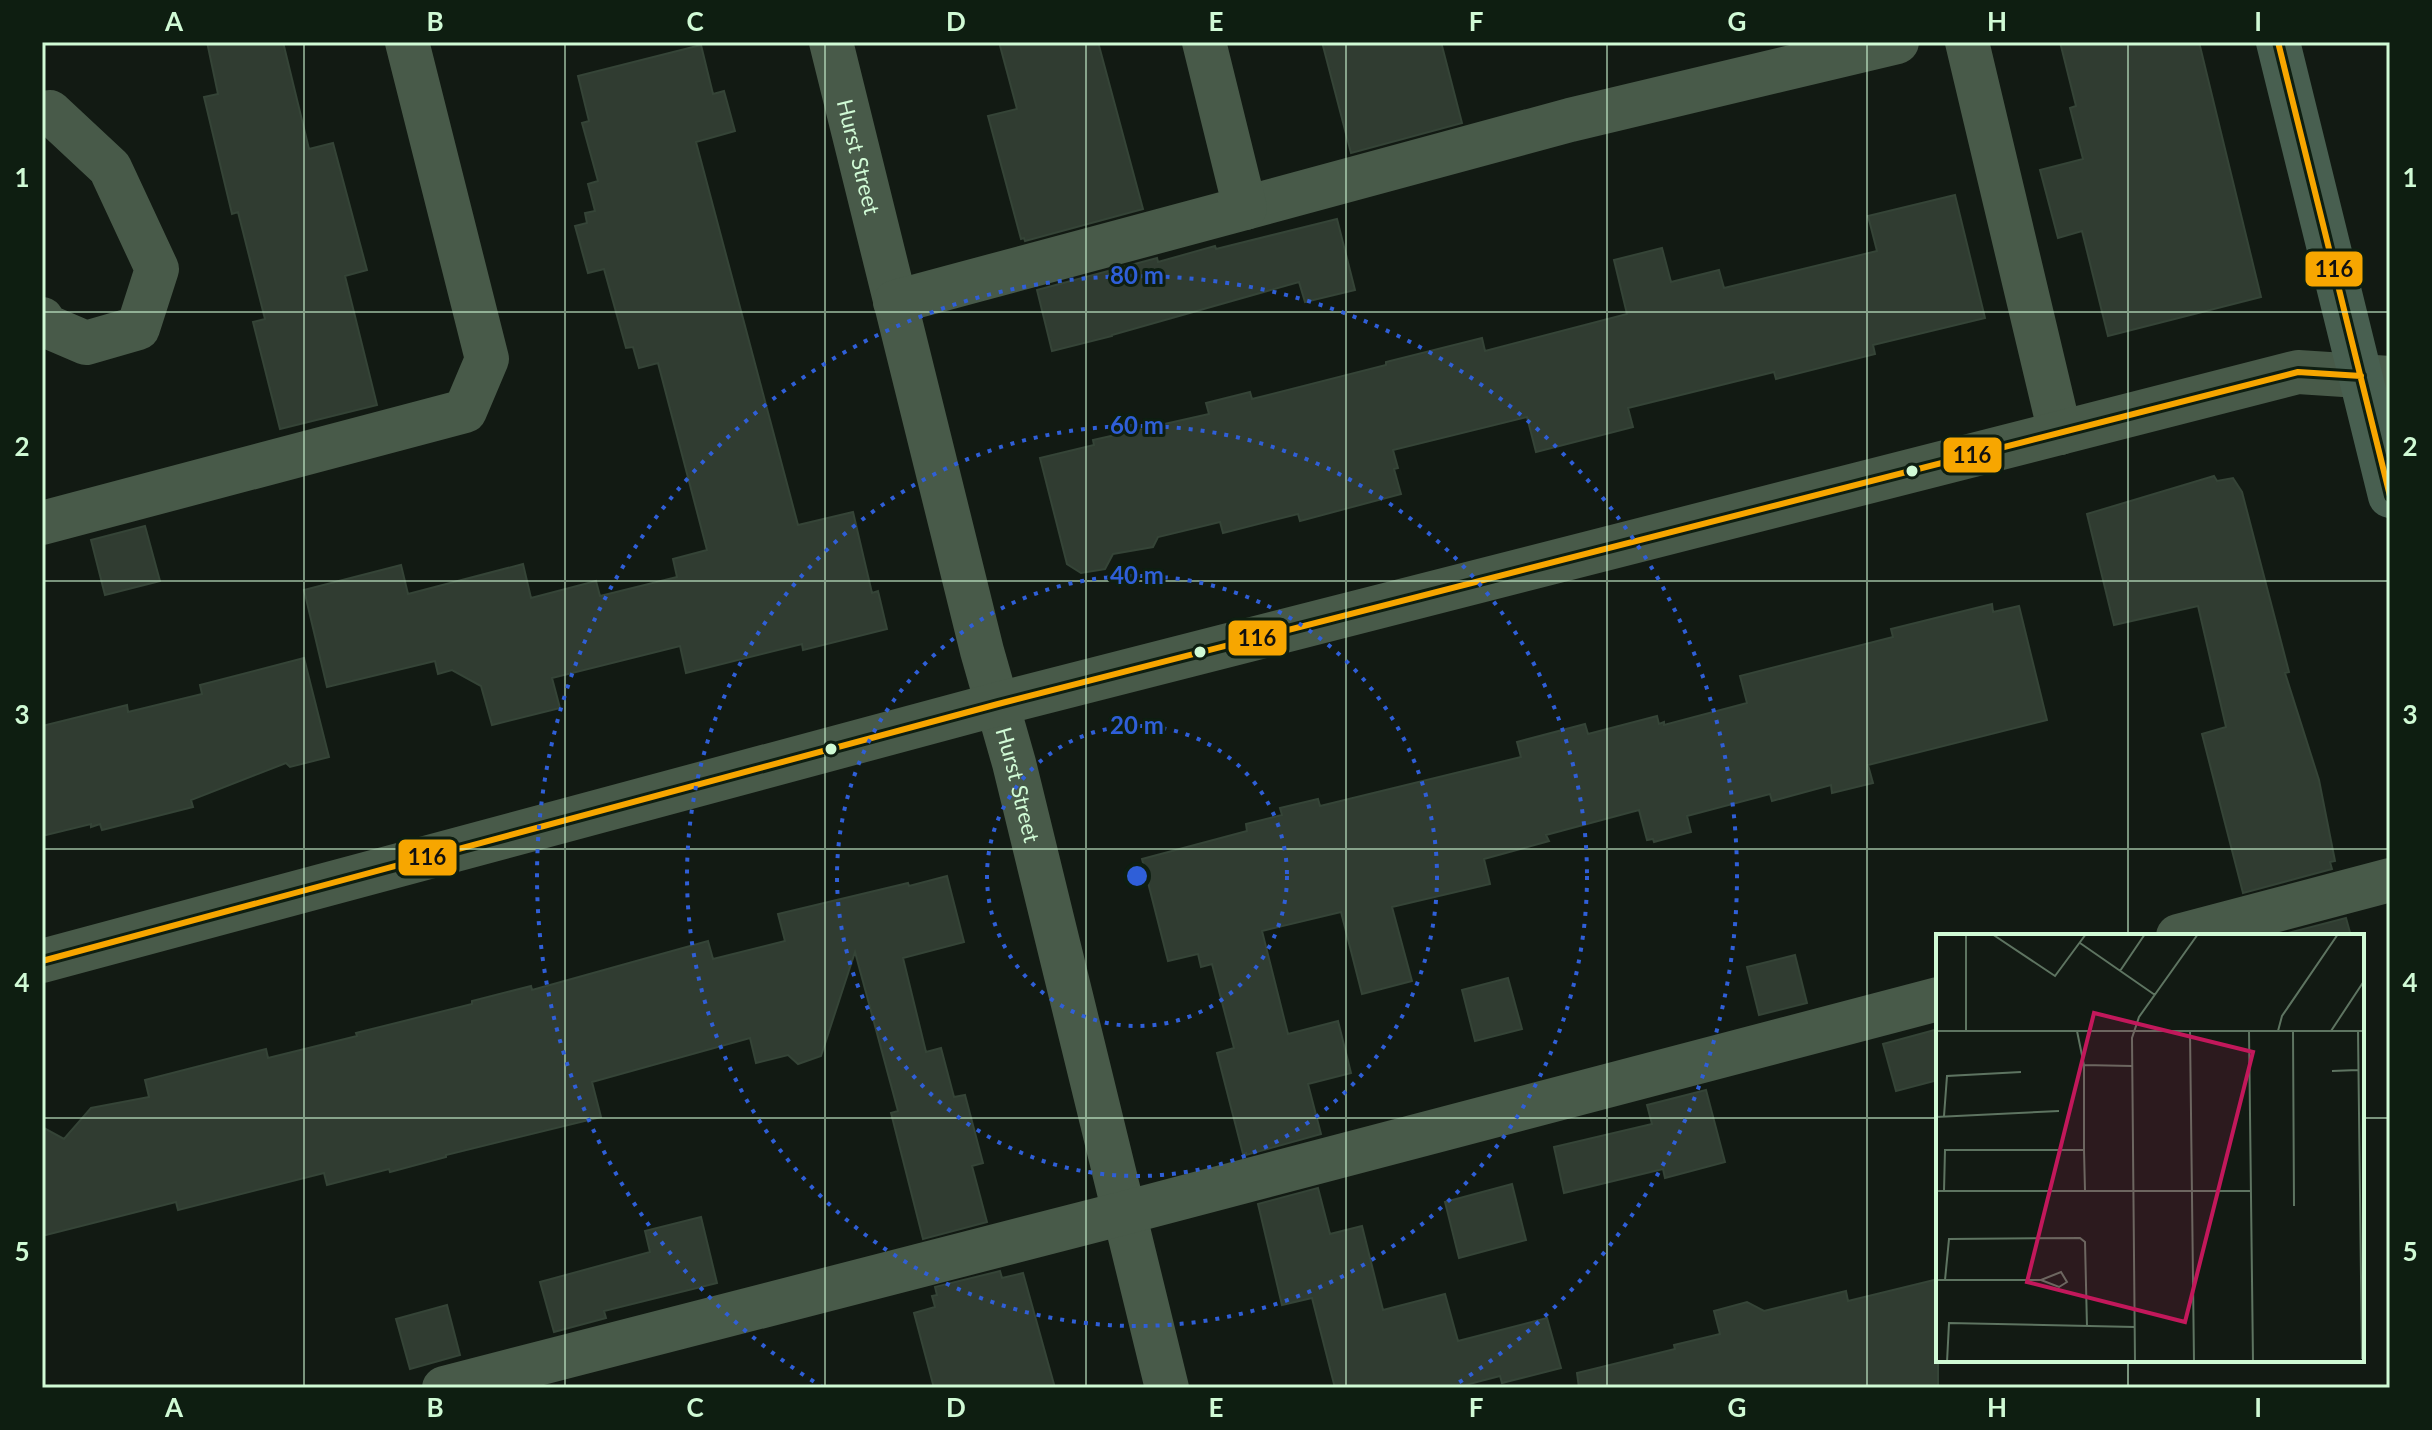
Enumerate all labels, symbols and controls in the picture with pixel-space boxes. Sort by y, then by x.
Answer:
text: A [164,5,184,37]
text: B [426,5,444,37]
text: C [686,5,704,37]
text: D [946,5,966,37]
text: E [1209,5,1223,37]
text: F [1469,5,1483,37]
text: G [1728,5,1746,37]
text: H [1987,5,2007,37]
text: I [2254,5,2262,37]
street label: Hurst Street [832,96,887,217]
text: 1 [14,161,30,193]
text: 1 [2402,161,2418,193]
line badge: 116 [2304,250,2364,288]
text: 116 [2315,255,2353,282]
text: 80 m [1110,260,1164,289]
text: 60 m [1110,410,1164,439]
text: 2 [14,430,30,462]
text: 2 [2402,430,2418,462]
line badge: 116 [1942,436,2003,474]
text: 116 [1953,441,1991,468]
unlabelled marker [1904,463,1920,479]
text: 40 m [1110,560,1164,589]
line badge: 116 [1227,619,1288,657]
text: 116 [1238,624,1276,651]
unlabelled marker [1192,644,1208,660]
text: 3 [14,698,30,730]
text: 3 [2402,698,2418,730]
text: 20 m [1110,710,1164,739]
street label: Hurst Street [991,724,1046,845]
unlabelled marker [823,741,839,757]
line badge: 116 [397,838,458,877]
text: 116 [408,843,446,870]
centre of rings [1123,862,1151,890]
inset map [1936,934,2364,1362]
text: 4 [14,966,30,998]
text: 4 [2402,966,2418,998]
text: 5 [14,1235,30,1267]
text: 5 [2402,1235,2418,1267]
text: A [164,1391,184,1423]
text: B [426,1391,444,1423]
text: C [686,1391,704,1423]
text: D [946,1391,966,1423]
text: E [1209,1391,1223,1423]
text: F [1469,1391,1483,1423]
text: G [1728,1391,1746,1423]
text: H [1987,1391,2007,1423]
text: I [2254,1391,2262,1423]

